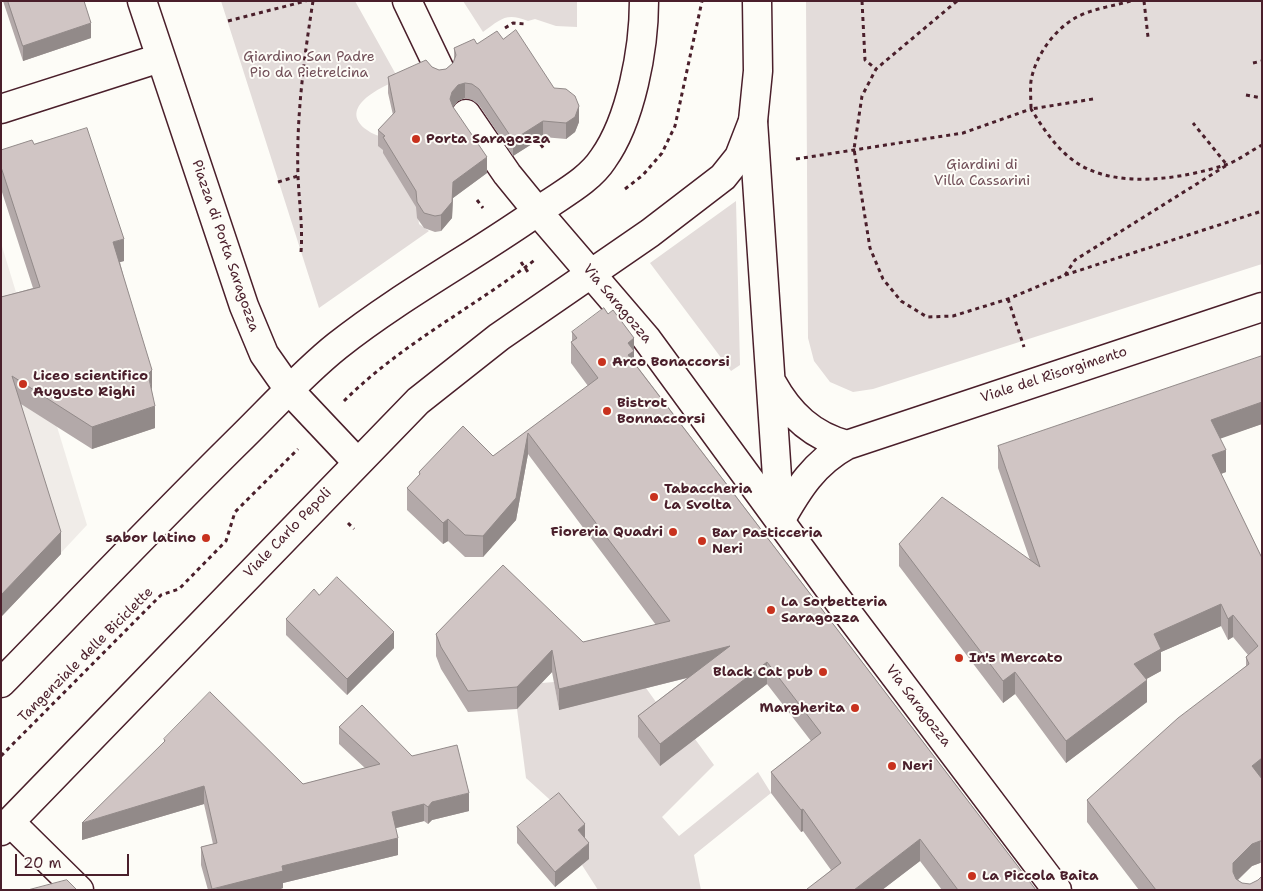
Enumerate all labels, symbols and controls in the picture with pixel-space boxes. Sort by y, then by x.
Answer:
park label: Giardino San Padre Pio da Pietrelcina [243,49,375,82]
place label: Porta Saragozza [426,131,550,147]
marker: Porta Saragozza [410,133,422,145]
park label: Giardini di Villa Cassarini [934,157,1030,190]
street label: Piazza di Porta Saragozza [188,158,262,334]
street label: Via Saragozza [579,261,655,347]
street label: Viale del Risorgimento [979,343,1129,407]
place label: Arco Bonaccorsi [612,354,730,370]
marker: Arco Bonaccorsi [596,356,608,368]
place label: Liceo scientifico Augusto Righi [33,368,148,401]
marker: Liceo scientifico Augusto Righi [17,378,29,390]
place label: Bistrot Bonnaccorsi [617,395,705,428]
marker: Bistrot Bonnaccorsi [601,405,613,417]
place label: Tabaccheria La Svolta [664,481,752,514]
street label: Viale Carlo Pepoli [241,484,335,582]
marker: Tabaccheria La Svolta [648,491,660,503]
place label: Fioreria Quadri [550,524,663,540]
place label: Bar Pasticceria Neri [712,525,822,558]
marker: Fioreria Quadri [667,526,679,538]
place label: sabor latino [106,530,196,546]
marker: sabor latino [200,532,212,544]
marker: Bar Pasticceria Neri [696,535,708,547]
street label: Tangenziale delle Biciclette [15,584,157,726]
place label: La Sorbetteria Saragozza [781,594,887,626]
marker: La Sorbetteria Saragozza [765,604,777,616]
place label: In's Mercato [969,650,1063,666]
marker: In's Mercato [953,652,965,664]
street label: Via Saragozza [882,662,954,750]
place label: Black Cat pub [713,664,813,680]
marker: Black Cat pub [817,666,829,678]
place label: Margherita [760,700,845,716]
marker: Margherita [849,702,861,714]
place label: Neri [902,758,933,774]
marker: Neri [886,760,898,772]
scale bar [18,844,131,876]
text: 20 m [23,853,62,873]
place label: La Piccola Baita [982,868,1098,884]
marker: La Piccola Baita [966,870,978,882]

